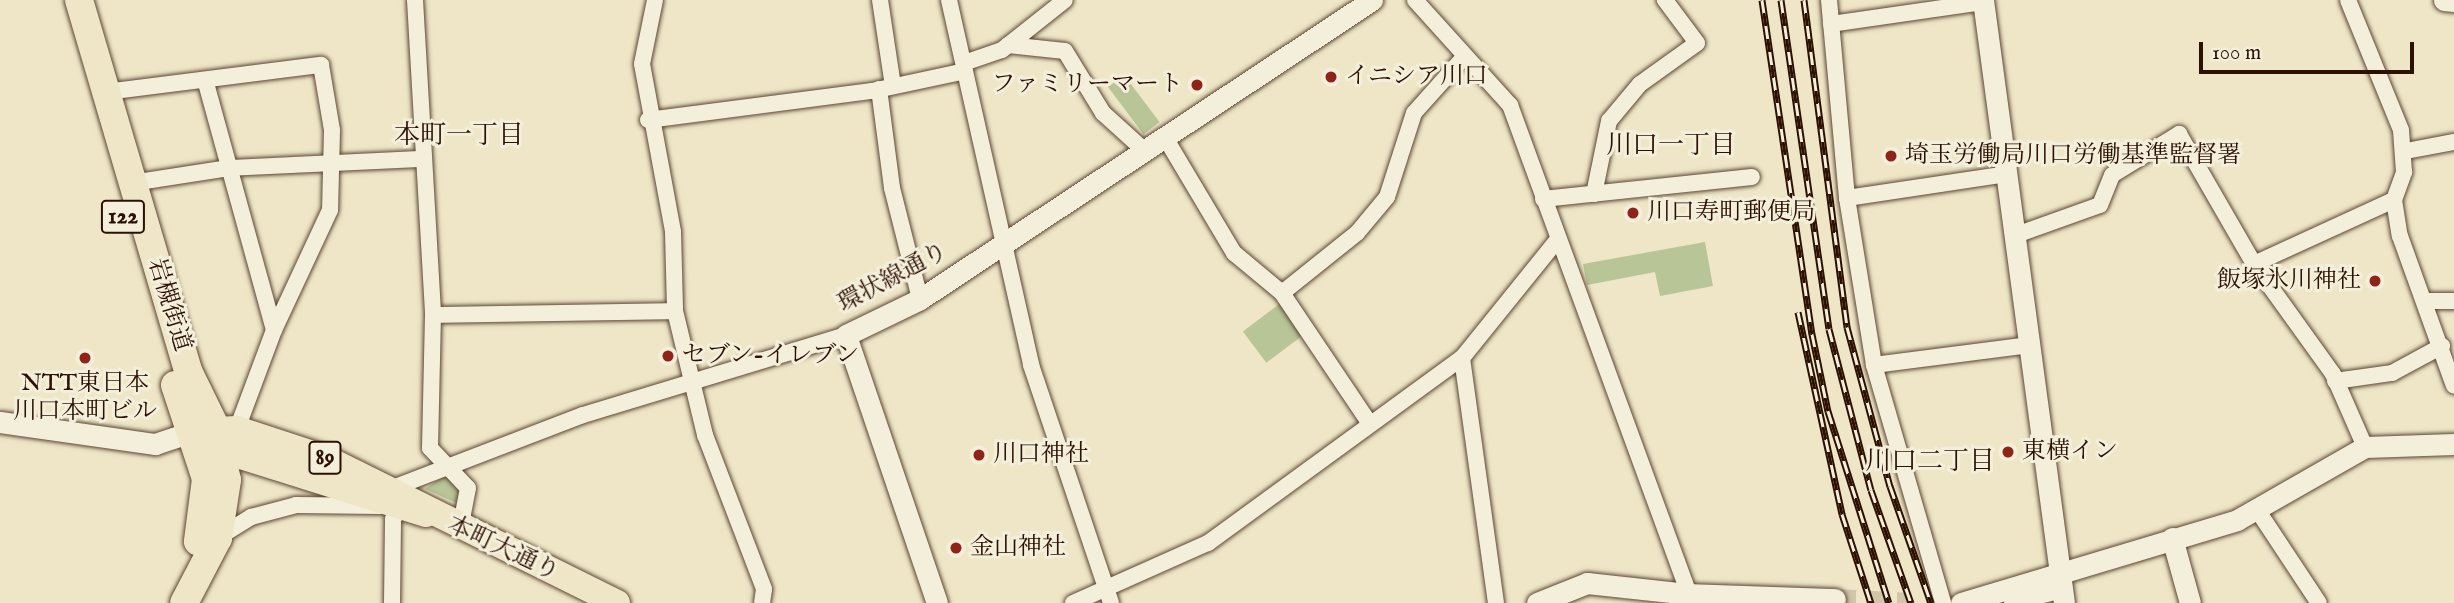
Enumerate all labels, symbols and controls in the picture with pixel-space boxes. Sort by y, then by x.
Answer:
scale bar [2202,28,2417,72]
text: 100 m [2212,40,2261,67]
place label: イニシア川口 [1345,63,1489,91]
marker: イニシア川口 [1323,69,1339,85]
place label: ファミリーマート [991,71,1183,99]
marker: ファミリーマート [1189,77,1205,93]
district label: 本町一丁目 [394,120,524,152]
district label: 川口一丁目 [1606,130,1736,162]
place label: 埼玉労働局川口労働基準監督署 [1905,142,2241,170]
marker: 埼玉労働局川口労働基準監督署 [1883,148,1899,164]
road number: 122 [100,198,146,236]
place label: 川口寿町郵便局 [1647,199,1815,227]
marker: 川口寿町郵便局 [1625,205,1641,221]
street label: 環状線通り [833,237,953,319]
street label: 岩槻街道 [141,255,197,355]
place label: 飯塚氷川神社 [2217,267,2361,295]
marker: 飯塚氷川神社 [2367,273,2383,289]
place label: セブン-イレブン [682,342,861,370]
marker: セブン-イレブン [660,348,676,364]
marker: NTT東日本 川口本町ビル [77,350,93,366]
place label: NTT東日本 川口本町ビル [13,370,157,426]
road number: 89 [308,438,342,478]
place label: 東横イン [2022,438,2118,466]
place label: 川口神社 [993,441,1089,469]
marker: 東横イン [2000,444,2016,460]
district label: 川口二丁目 [1865,446,1995,478]
marker: 川口神社 [971,447,987,463]
street label: 本町大通り [443,511,563,587]
place label: 金山神社 [970,534,1066,562]
marker: 金山神社 [948,540,964,556]

